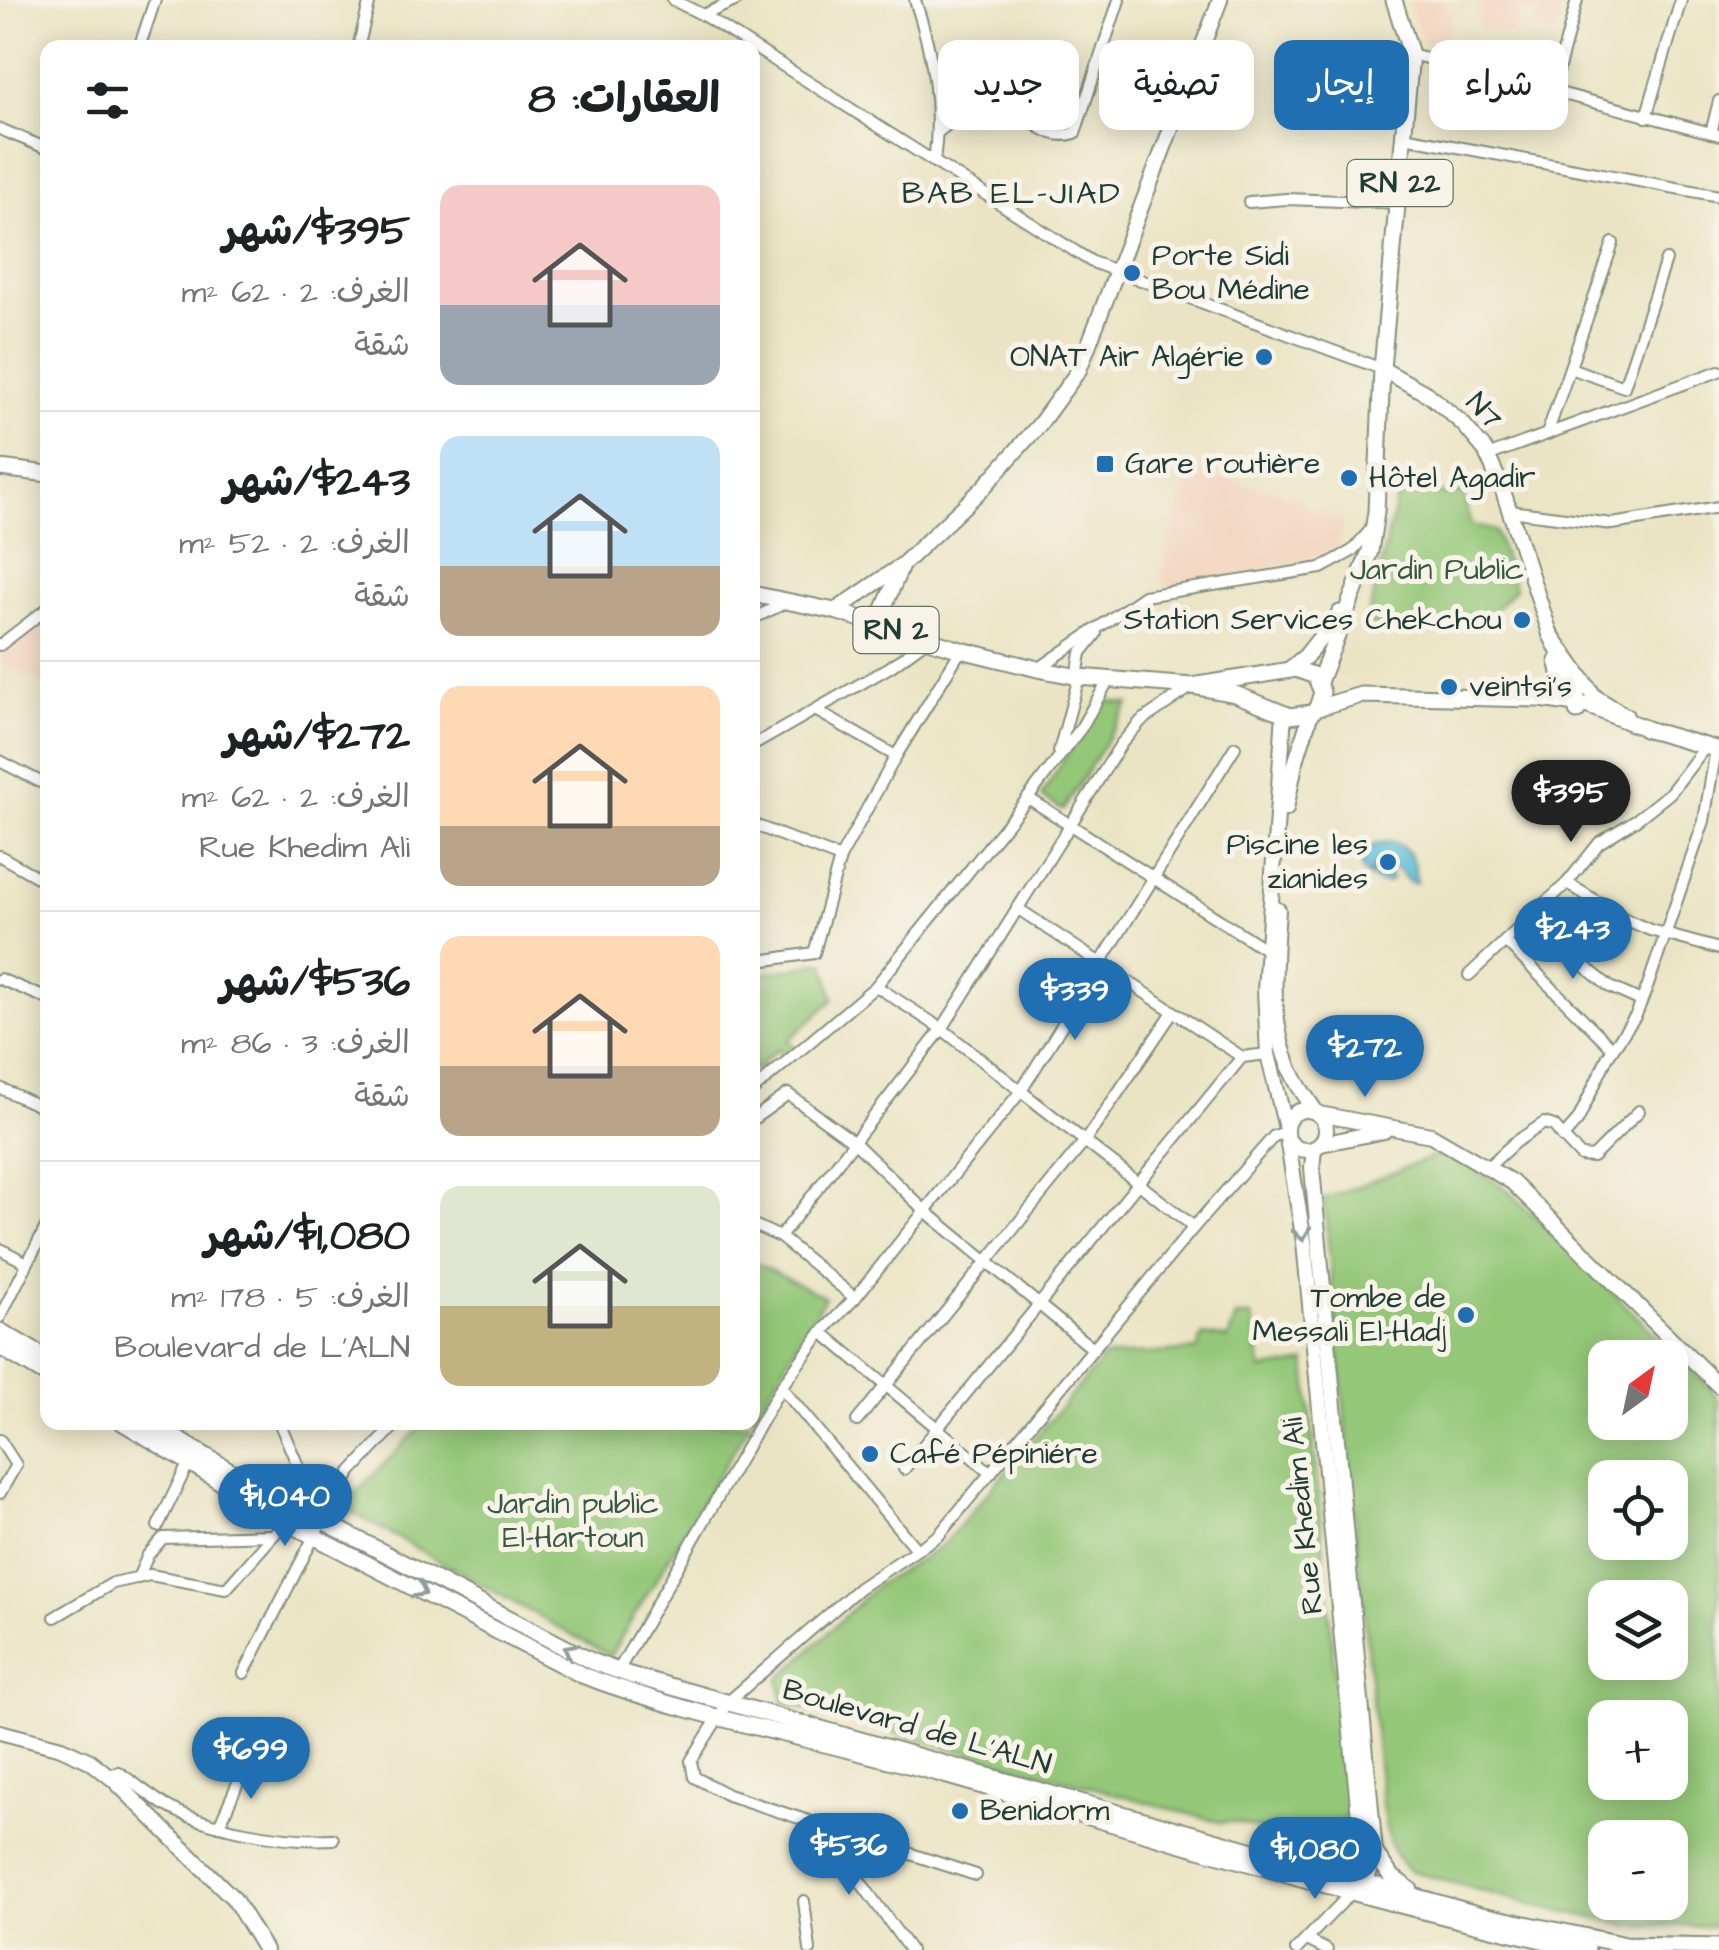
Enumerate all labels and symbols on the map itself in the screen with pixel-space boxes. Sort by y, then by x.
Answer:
road number: RN 22 [1348,160,1452,206]
district label: BAB EL-JIAD [902,171,1122,216]
place label: Porte Sidi Bou Médine [1152,235,1310,311]
marker: Porte Sidi Bou Médine [1121,262,1143,284]
place label: ONAT Air Algérie [1010,336,1244,379]
marker: ONAT Air Algérie [1253,346,1275,368]
street label: N7 [1456,383,1512,439]
place label: Gare routière [1125,443,1320,485]
marker: Gare routière [1094,453,1116,475]
place label: Hôtel Agadir [1369,457,1536,500]
marker: Hôtel Agadir [1338,467,1360,489]
park label: Jardin Public [1350,549,1524,591]
place label: Station Services Chekchou [1124,599,1502,641]
road number: RN 2 [854,607,938,653]
marker: Station Services Chekchou [1511,609,1533,631]
place label: veintsi's [1469,666,1572,708]
marker: veintsi's [1438,676,1460,698]
pin: $395 [1512,760,1630,845]
place label: Piscine les zianides [1226,824,1368,900]
marker: Piscine les zianides [1377,851,1399,873]
pin: $243 [1514,897,1632,982]
pin: $339 [1016,958,1134,1043]
pin: $272 [1306,1015,1424,1100]
one-way arrow [1291,1226,1312,1242]
place label: Tombe de Messali El-Hadj [1252,1277,1447,1353]
marker: Tombe de Messali El-Hadj [1455,1304,1477,1326]
north arrow [1588,1340,1688,1440]
street label: Rue Khedim Ali [1272,1415,1334,1617]
place label: Café Pépiniére [890,1433,1098,1475]
marker: Café Pépiniére [859,1443,881,1465]
pin: $1,040 [204,1464,366,1549]
park label: Jardin public El-Hartoun [487,1483,659,1559]
one-way arrow [409,1579,427,1598]
one-way arrow [562,1643,580,1662]
street label: Boulevard de L'ALN [778,1669,1056,1785]
pin: $699 [192,1717,310,1802]
place label: Benidorm [980,1790,1110,1832]
marker: Benidorm [949,1800,971,1822]
pin: $536 [790,1813,908,1898]
pin: $1,080 [1234,1817,1396,1902]

